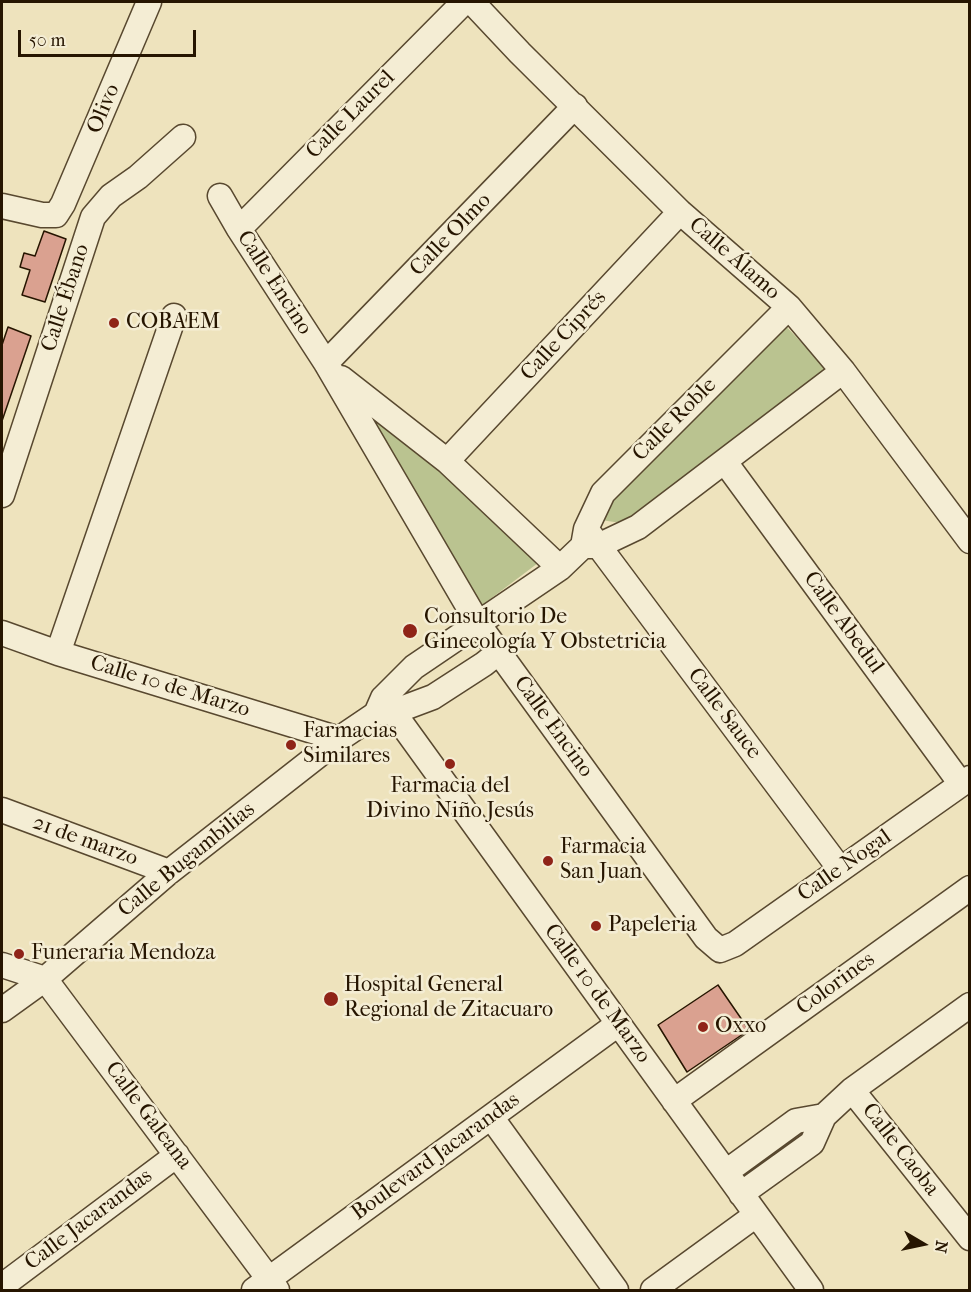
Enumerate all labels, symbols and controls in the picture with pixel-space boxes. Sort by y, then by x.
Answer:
scale bar [21,18,200,56]
text: 50 m [29,30,65,51]
street label: Calle Laurel [301,65,401,165]
street label: Olivo [82,80,126,138]
street label: Calle Olmo [405,188,497,282]
street label: Calle Álamo [683,212,785,306]
street label: Calle Encino [231,226,317,340]
street label: Calle Ébano [36,241,96,355]
street label: Calle Ciprés [516,285,612,387]
place label: COBAEM [126,310,220,336]
marker: COBAEM [107,316,121,330]
street label: Calle Roble [628,373,722,467]
street label: Calle Abedul [797,567,889,679]
place label: Consultorio De Ginecología Y Obstetricia [424,605,666,656]
marker: Consultorio De Ginecología Y Obstetricia [401,622,419,640]
street label: Calle 10 de Marzo [87,650,253,724]
street label: Calle Sauce [681,663,767,765]
street label: Calle Encino [507,671,599,783]
place label: Farmacias Similares [303,719,397,770]
marker: Farmacias Similares [284,738,298,752]
marker: Farmacia del Divino Niño Jesús [443,757,457,771]
place label: Farmacia del Divino Niño Jesús [366,774,534,825]
street label: Calle Bugambilias [113,797,261,923]
street label: 21 de marzo [29,810,141,872]
street label: Calle Nogal [793,824,897,908]
place label: Farmacia San Juan [560,835,646,886]
marker: Farmacia San Juan [541,854,555,868]
place label: Papeleria [608,913,697,939]
street label: Calle 10 de Marzo [538,919,656,1069]
marker: Papeleria [589,919,603,933]
place label: Funeraria Mendoza [31,941,215,967]
marker: Funeraria Mendoza [12,947,26,961]
street label: Colorines [792,947,880,1021]
place label: Hospital General Regional de Zitacuaro [344,973,553,1024]
marker: Hospital General Regional de Zitacuaro [322,990,340,1008]
place label: Oxxo [715,1014,766,1040]
marker: Oxxo [696,1020,710,1034]
street label: Calle Galeana [99,1057,197,1175]
street label: Boulevard Jacarandas [347,1087,525,1227]
street label: Calle Caoba [856,1098,944,1202]
street label: Calle Jacarandas [20,1163,158,1277]
north arrow [893,1214,953,1274]
text: N [931,1239,952,1254]

